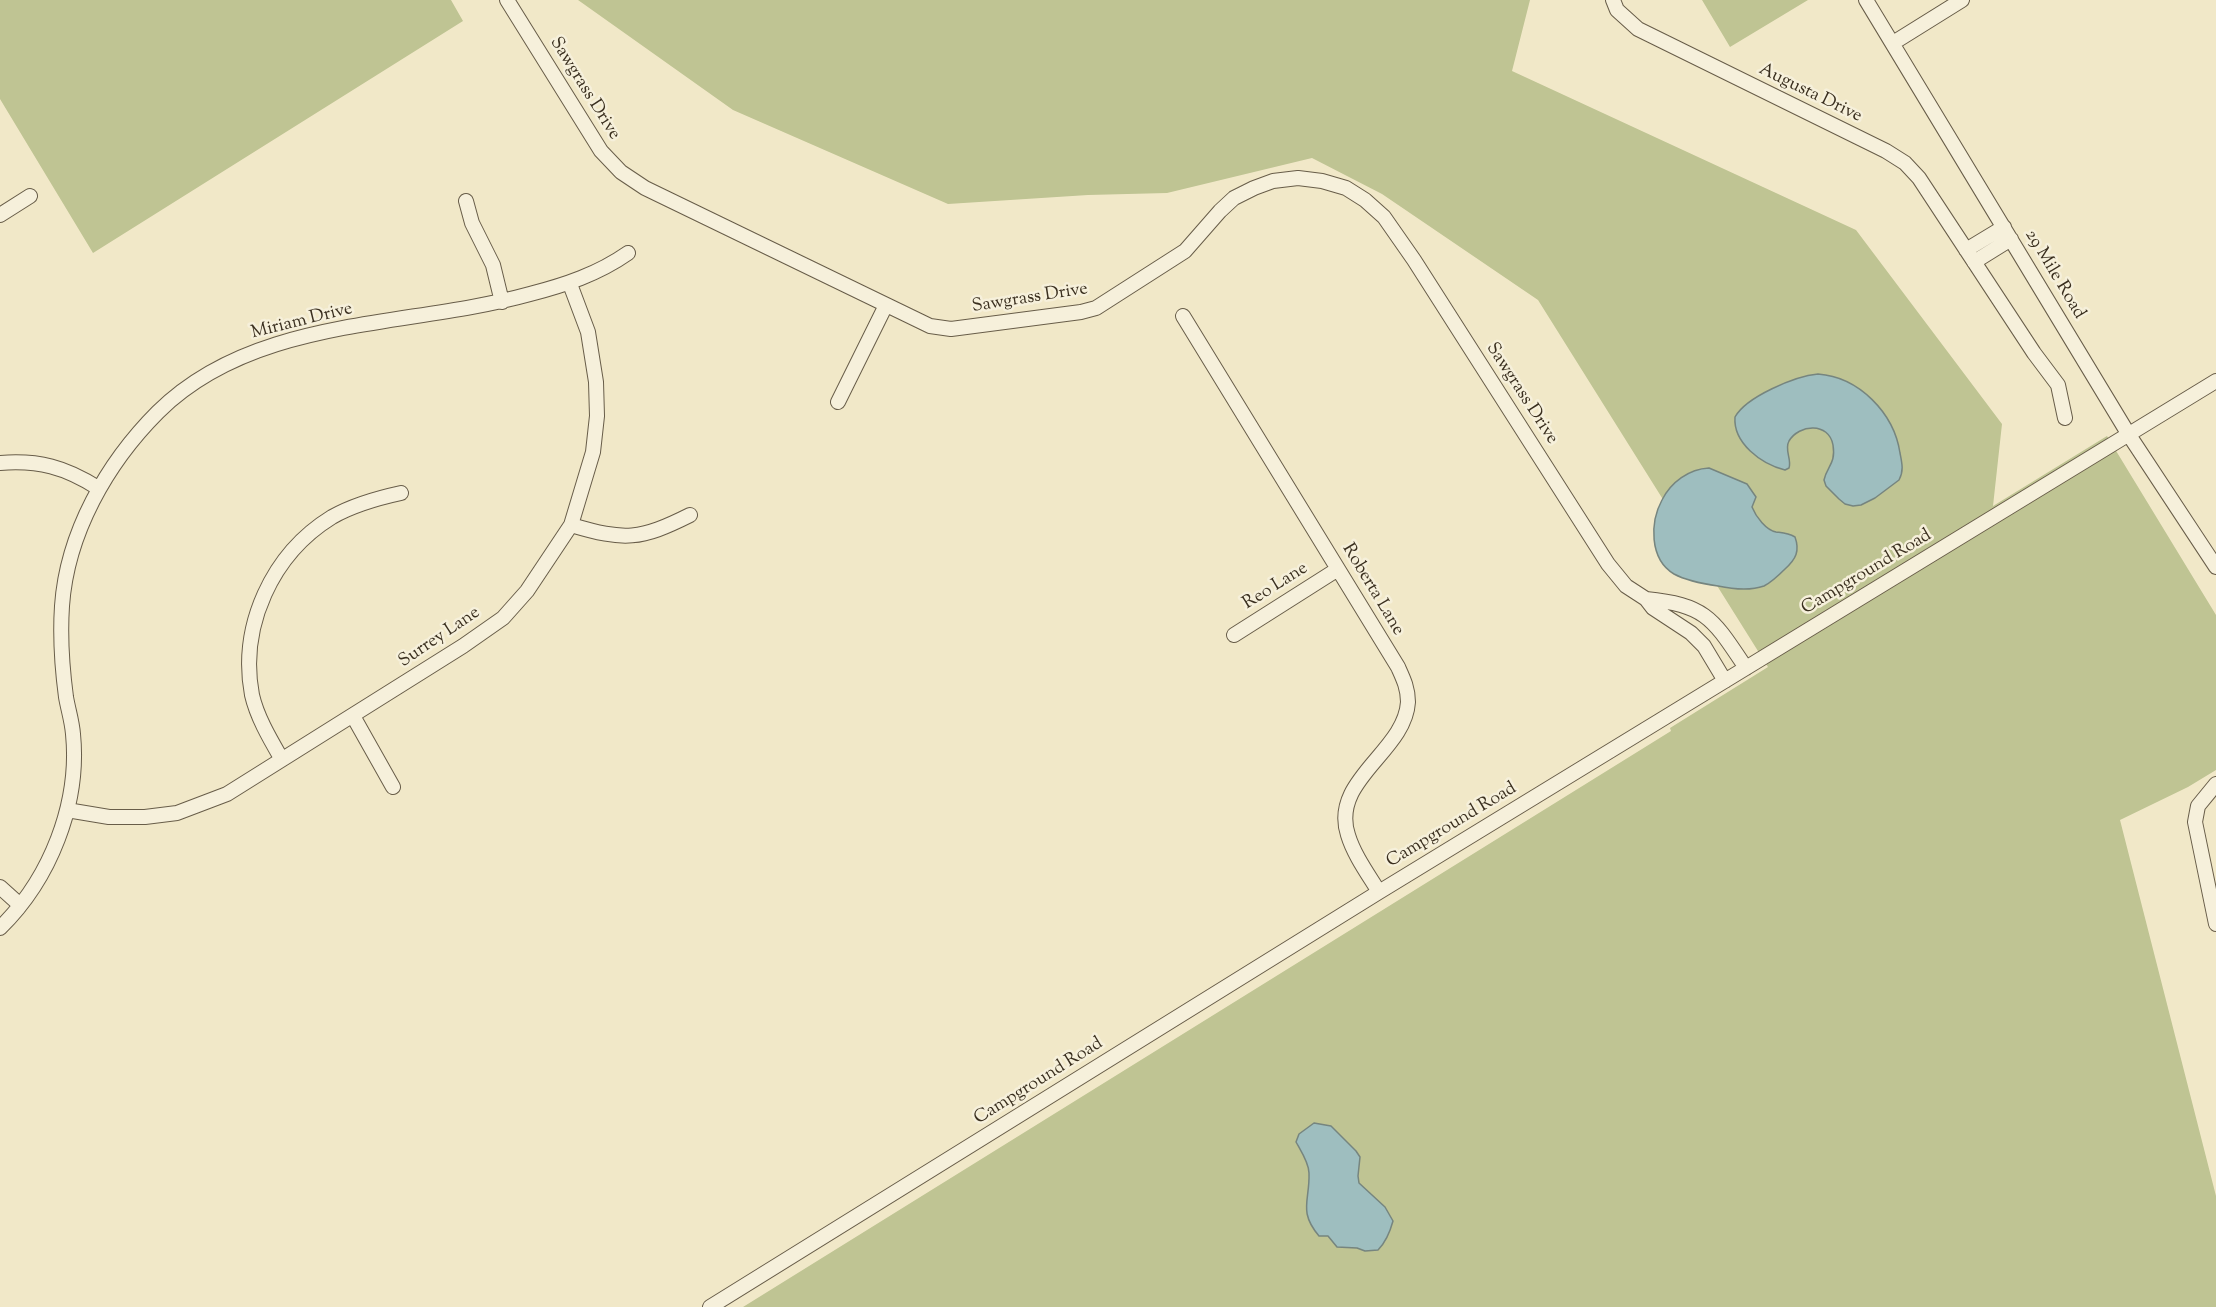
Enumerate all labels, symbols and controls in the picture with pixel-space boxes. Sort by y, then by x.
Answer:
street label: Sawgrass Drive [544,34,624,144]
street label: Augusta Drive [1755,60,1865,128]
street label: 29 Mile Road [2019,226,2089,324]
street label: Sawgrass Drive [971,279,1089,319]
street label: Miriam Drive [249,299,355,345]
street label: Sawgrass Drive [1480,339,1562,449]
street label: Campground Road [1798,526,1936,620]
street label: Roberta Lane [1336,540,1408,640]
street label: Reo Lane [1240,559,1312,615]
street label: Surrey Lane [395,603,485,673]
street label: Campground Road [1383,779,1521,873]
street label: Campground Road [971,1034,1107,1130]

